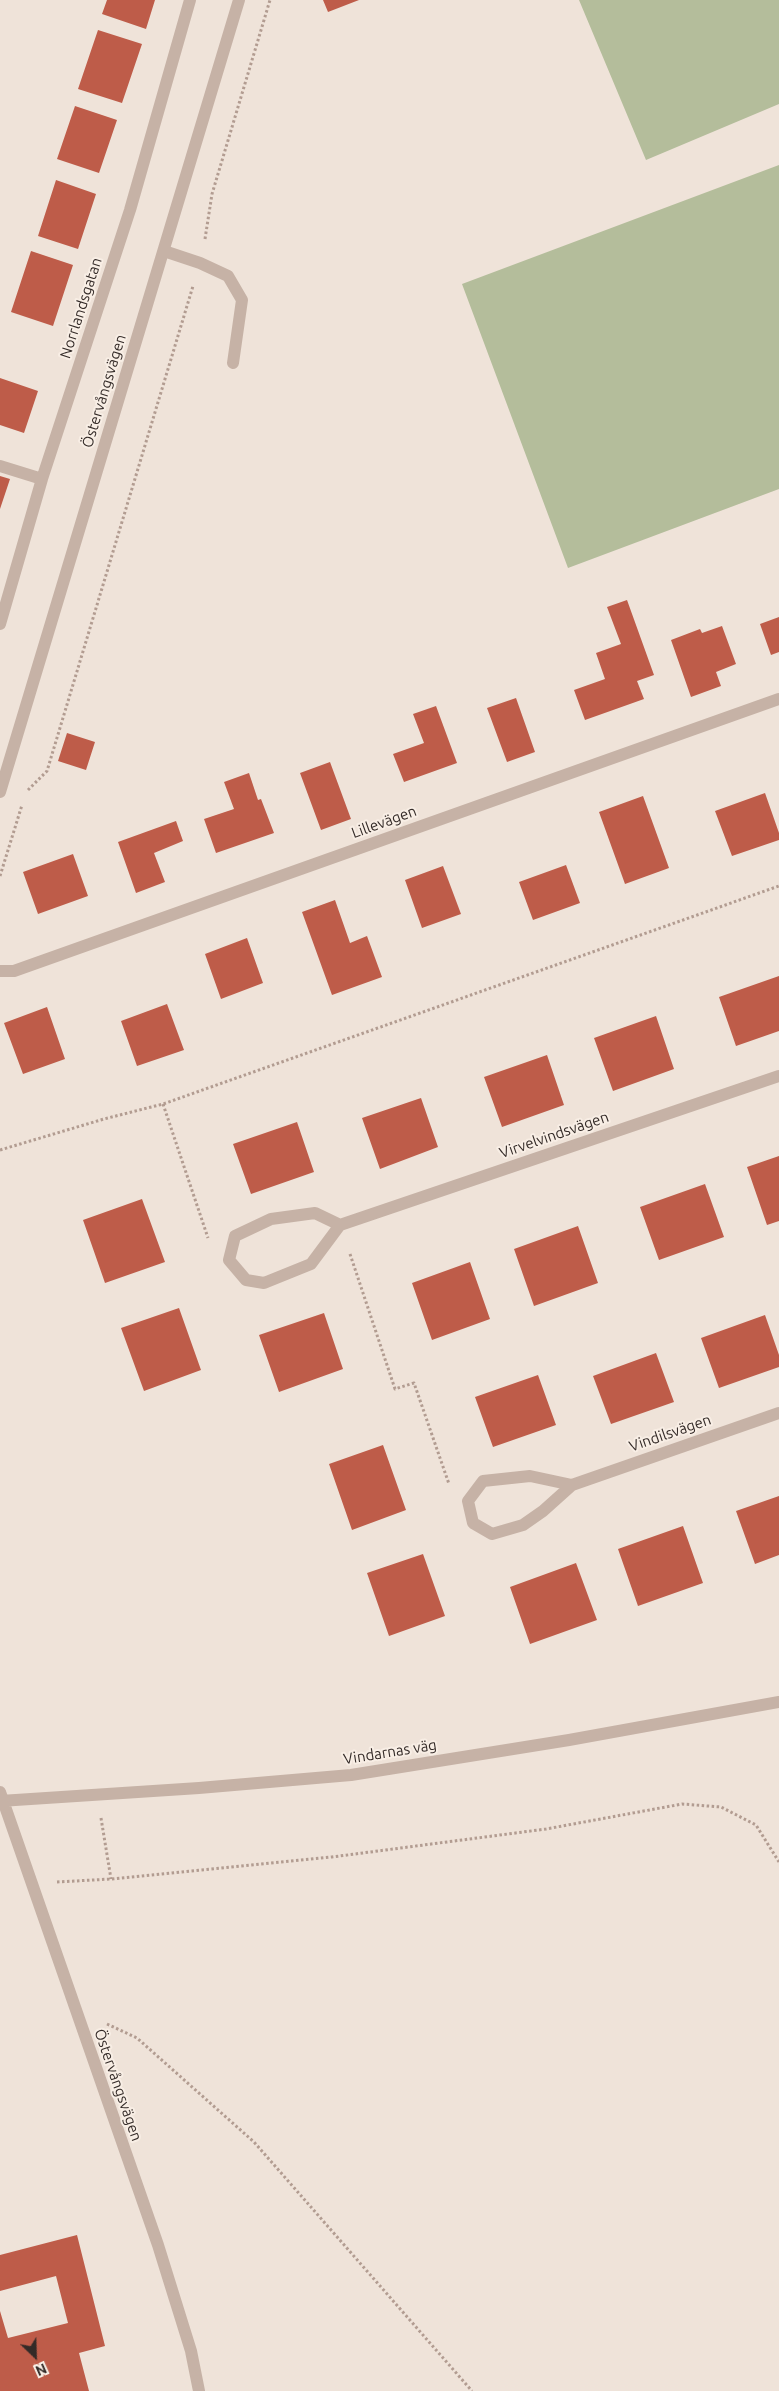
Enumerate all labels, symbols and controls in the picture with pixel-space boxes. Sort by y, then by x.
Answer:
street label: Norrlandsgatan [56,255,106,361]
street label: Östervångsvägen [78,332,130,450]
street label: Lillevägen [349,802,419,842]
street label: Virvelvindsvägen [497,1108,611,1162]
street label: Vindilsvägen [627,1411,713,1455]
street label: Vindarnas väg [342,1736,438,1768]
street label: Östervångsvägen [90,2027,146,2143]
north arrow [10,2331,60,2381]
text: N [33,2360,49,2379]

